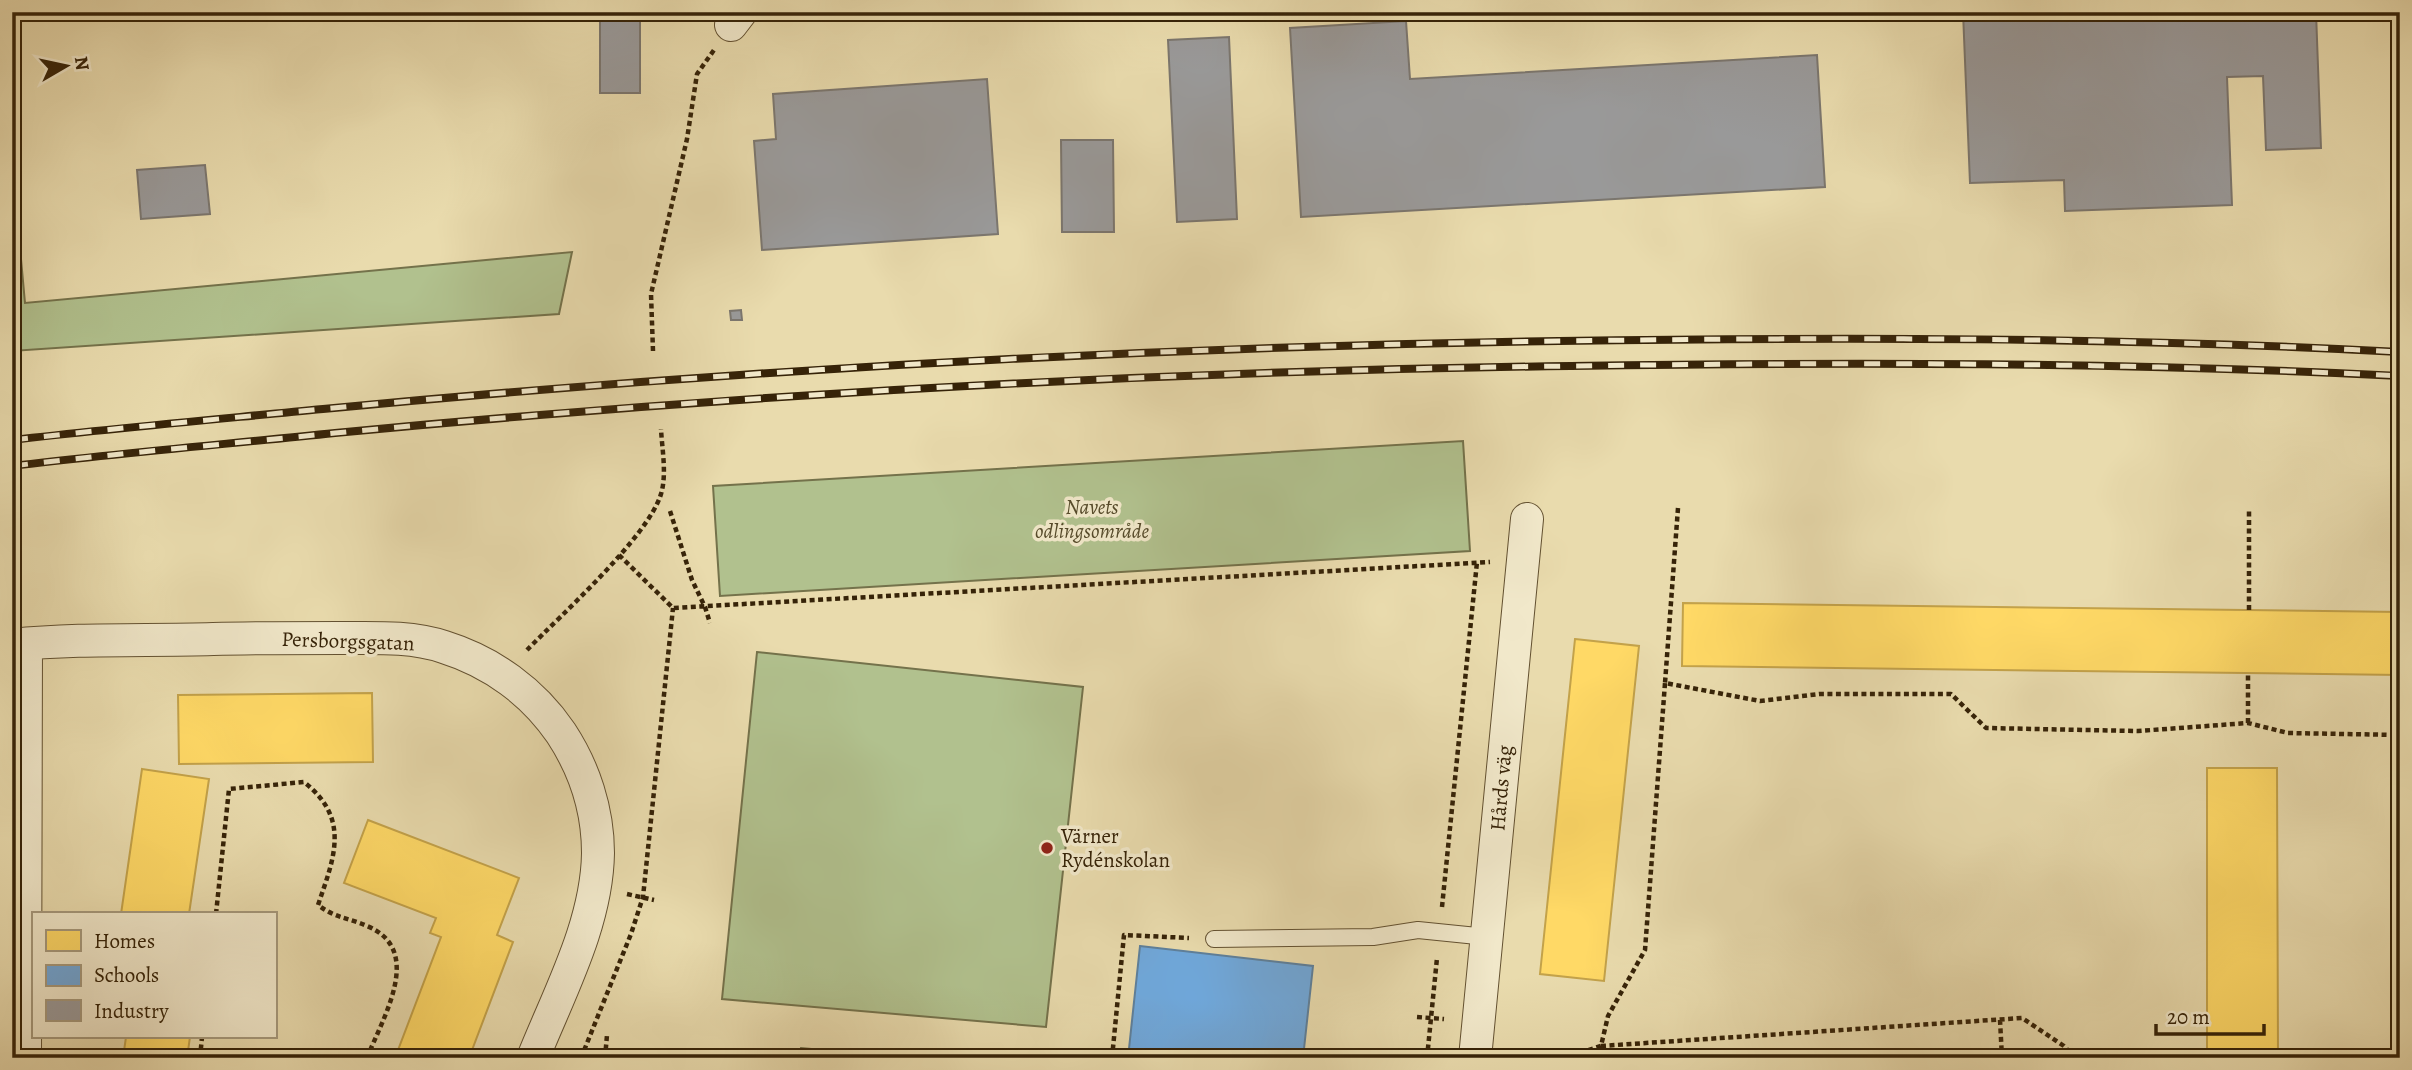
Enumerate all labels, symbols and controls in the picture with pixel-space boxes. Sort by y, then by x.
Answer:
north arrow [32,32,102,102]
text: N [68,55,96,73]
park label: Navets odlingsområde [1035,493,1149,545]
street label: Persborgsgatan [281,625,415,657]
street label: Hårds väg [1483,743,1519,832]
place label: Värner Rydénskolan [1060,822,1170,874]
marker: Värner Rydénskolan [1039,840,1055,856]
legend [32,912,276,1038]
text: Homes [94,927,155,955]
text: Schools [94,961,159,989]
scale bar [2156,993,2265,1037]
text: Industry [94,997,169,1025]
text: 20 m [2167,1003,2210,1031]

